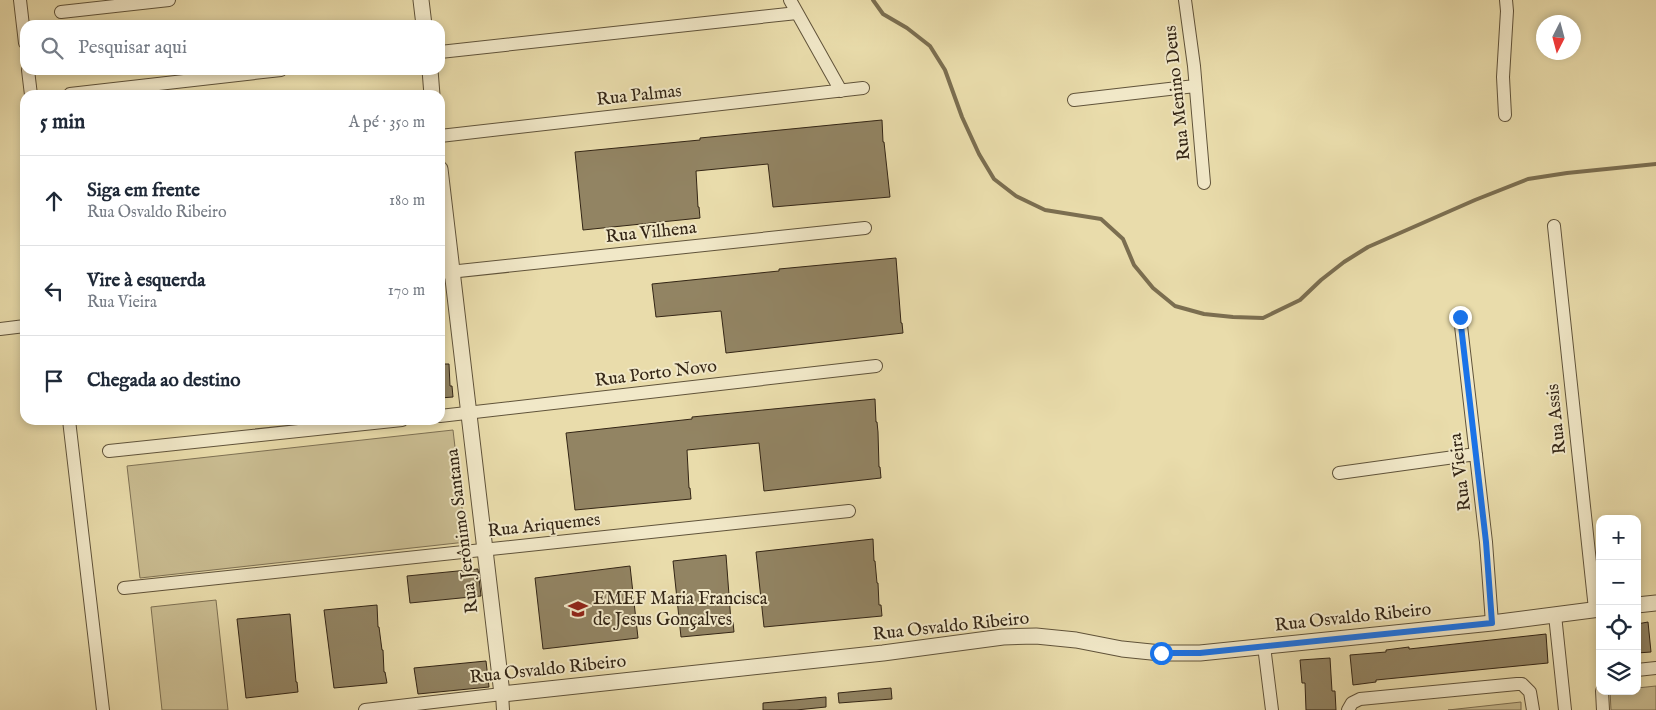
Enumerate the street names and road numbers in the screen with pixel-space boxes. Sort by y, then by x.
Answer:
street label: Rua Menino Deus [1159,24,1197,162]
street label: Rua Palmas [595,80,683,112]
street label: Rua Vilhena [604,217,698,249]
street label: Rua Porto Novo [594,355,719,393]
street label: Rua Assis [1542,383,1572,455]
street label: Rua Vieira [1445,431,1477,512]
street label: Rua Jerônimo Santana [441,447,485,615]
street label: Rua Ariquemes [487,509,601,543]
street label: Rua Osvaldo Ribeiro [1274,598,1433,638]
street label: Rua Osvaldo Ribeiro [872,607,1031,647]
street label: Rua Osvaldo Ribeiro [469,650,628,690]

